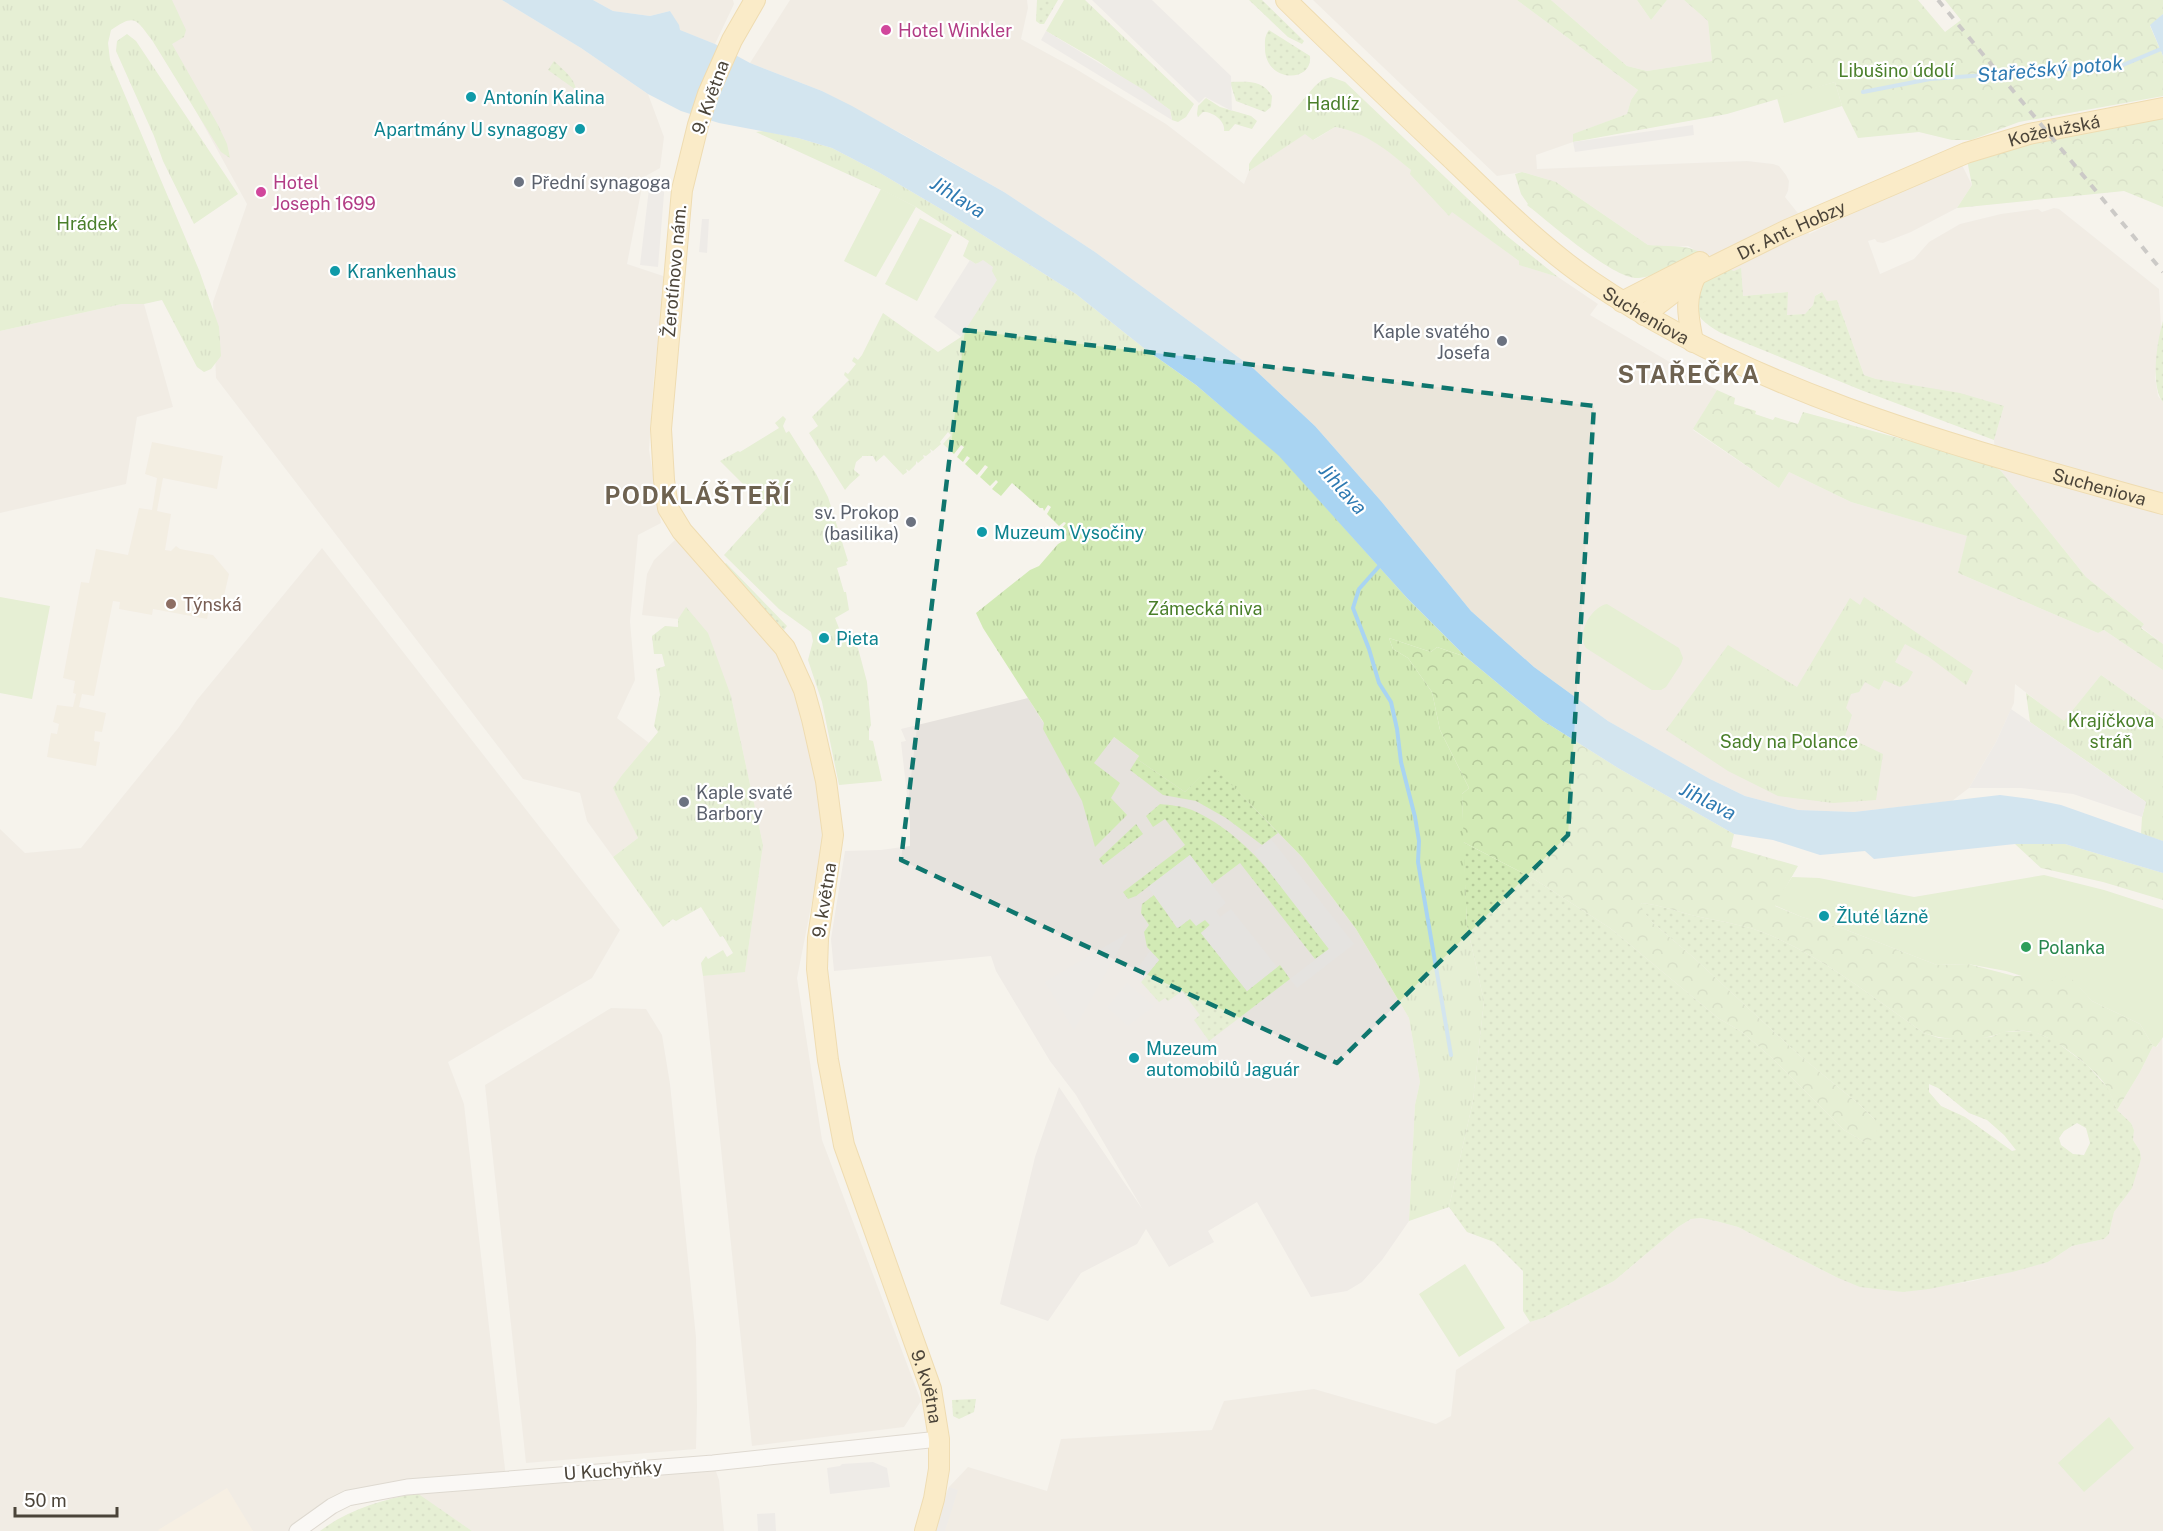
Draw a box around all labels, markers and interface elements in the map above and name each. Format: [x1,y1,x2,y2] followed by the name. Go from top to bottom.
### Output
[898,20,1012,41] place label: Hotel Winkler
[879,23,893,37] marker: Hotel Winkler
[1976,51,2124,87] water label: Stařečský potok
[687,57,733,137] street label: 9. Května
[1838,60,1954,81] park label: Libušino údolí
[483,87,605,108] place label: Antonín Kalina
[464,90,478,104] marker: Antonín Kalina
[1307,93,1359,114] park label: Hadlíz
[2005,110,2102,150] street label: Koželužská
[374,119,568,140] place label: Apartmány U synagogy
[573,122,587,136] marker: Apartmány U synagogy
[926,171,990,223] water label: Jihlava
[273,172,376,214] place label: Hotel Joseph 1699
[531,172,670,193] place label: Přední synagoga
[512,175,526,189] marker: Přední synagoga
[254,185,268,199] marker: Hotel Joseph 1699
[1733,196,1849,264] street label: Dr. Ant. Hobzy
[658,204,690,338] street label: Žerotínovo nám.
[56,213,118,234] park label: Hrádek
[347,261,456,282] place label: Krankenhaus
[328,264,342,278] marker: Krankenhaus
[1599,281,1693,348] street label: Sucheniova
[1373,321,1490,363] place label: Kaple svatého Josefa
[1495,334,1509,348] marker: Kaple svatého Josefa
[1618,360,1760,388] district label: STAŘEČKA
[1314,459,1372,519] water label: Jihlava
[2050,463,2149,509] street label: Sucheniova
[605,481,792,509] district label: PODKLÁŠTEŘÍ
[814,502,899,544] place label: sv. Prokop (basilika)
[904,515,918,529] marker: sv. Prokop (basilika)
[994,522,1145,543] place label: Muzeum Vysočiny
[975,525,989,539] marker: Muzeum Vysočiny
[183,594,242,615] place label: Týnská
[164,597,178,611] marker: Týnská
[1148,598,1262,619] park label: Zámecká niva
[836,628,879,649] place label: Pieta
[817,631,831,645] marker: Pieta
[2068,710,2154,752] park label: Krajíčkova stráň
[1720,731,1858,752] park label: Sady na Polance
[1676,777,1740,825] water label: Jihlava
[696,782,793,824] place label: Kaple svaté Barbory
[677,795,691,809] marker: Kaple svaté Barbory
[808,861,840,939] street label: 9. května
[1836,906,1928,927] place label: Žluté lázně
[1817,909,1831,923] marker: Žluté lázně
[2038,937,2105,958] place label: Polanka
[2019,940,2033,954] marker: Polanka
[1146,1038,1300,1080] place label: Muzeum automobilů Jaguár
[1127,1051,1141,1065] marker: Muzeum automobilů Jaguár
[907,1347,947,1425] street label: 9. května
[563,1456,663,1484] street label: U Kuchyňky
[15,1480,117,1518] scale bar
[24,1490,67,1511] text: 50 m

